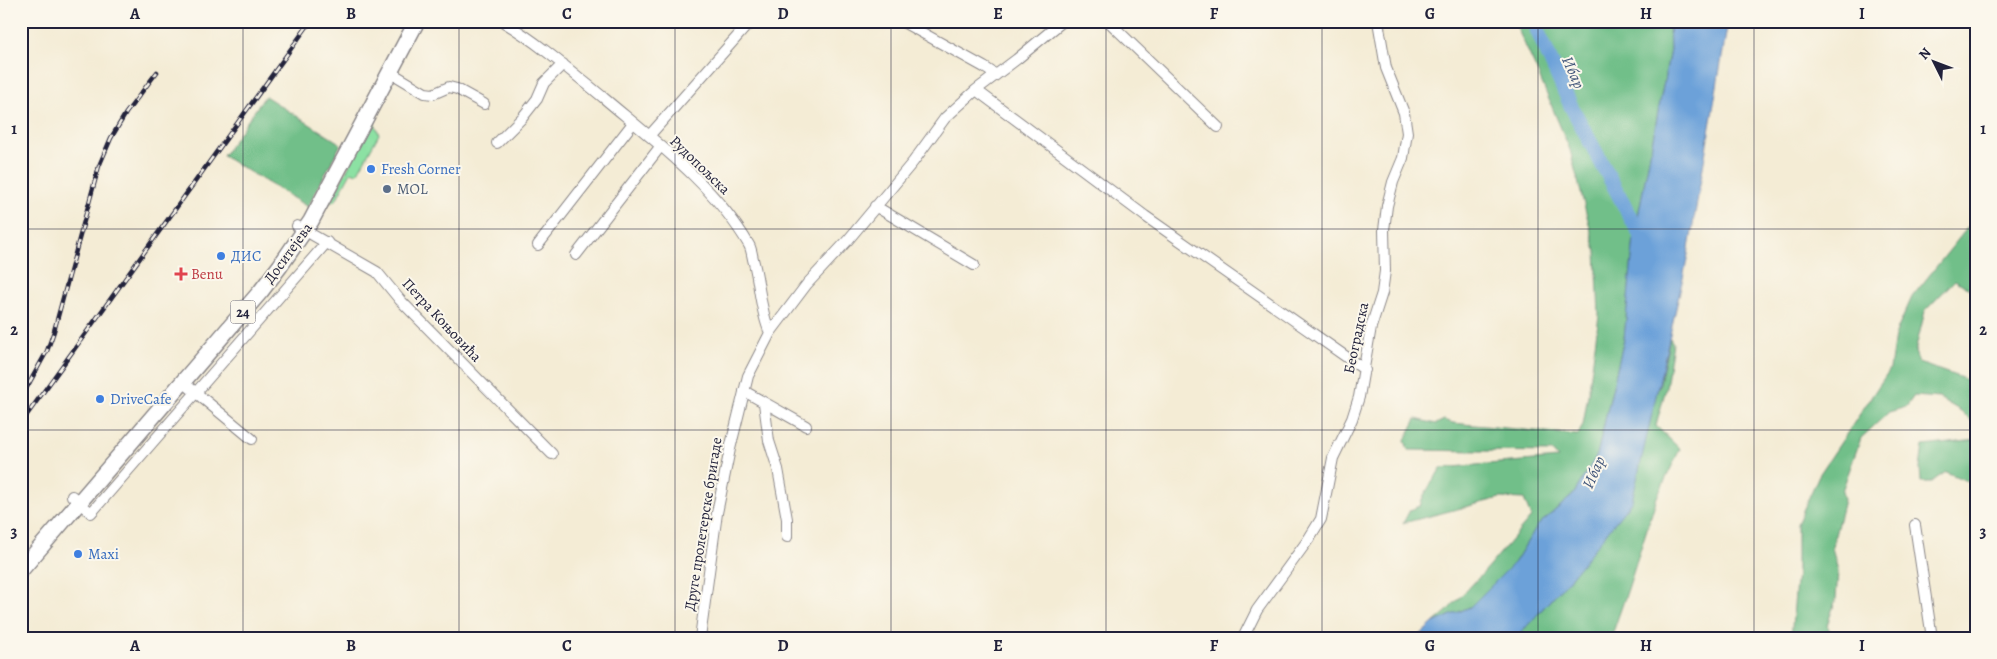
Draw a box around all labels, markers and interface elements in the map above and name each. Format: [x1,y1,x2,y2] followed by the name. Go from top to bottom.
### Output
[129,3,141,25] text: A
[346,3,356,25] text: B
[562,3,572,25] text: C
[777,3,789,25] text: D
[993,3,1003,25] text: E
[1210,3,1219,25] text: F
[1425,3,1435,25] text: G
[1640,3,1652,25] text: H
[1859,3,1865,25] text: I
[1910,38,1960,88] north arrow
[1914,43,1935,64] text: N
[1556,53,1590,92] water label: Ибар
[11,118,17,140] text: 1
[1980,118,1986,140] text: 1
[665,131,735,199] street label: Рудопољска
[381,159,461,179] place label: Fresh Corner
[365,163,377,175] marker: Fresh Corner
[397,179,428,199] place label: MOL
[381,183,393,195] marker: MOL
[259,219,317,287] street label: Доситејева
[231,246,261,266] place label: ДИС
[215,250,227,262] marker: ДИС
[191,264,224,284] place label: Benu
[175,268,187,280] marker: Benu
[398,274,486,366] street label: Петра Коњовића
[230,300,256,324] road number: 24
[1339,300,1373,376] street label: Београдска
[10,319,18,341] text: 2
[1979,319,1987,341] text: 2
[110,389,172,409] place label: DriveCafe
[94,393,106,405] marker: DriveCafe
[679,436,727,612] street label: Друге пролетерске бригаде
[1577,453,1611,492] water label: Ибар
[11,521,18,543] text: 3
[1980,521,1987,543] text: 3
[88,544,119,564] place label: Maxi
[72,548,84,560] marker: Maxi
[129,635,141,657] text: A
[346,635,356,657] text: B
[562,635,572,657] text: C
[777,635,789,657] text: D
[993,635,1003,657] text: E
[1210,635,1219,657] text: F
[1425,635,1435,657] text: G
[1640,635,1652,657] text: H
[1859,635,1865,657] text: I

